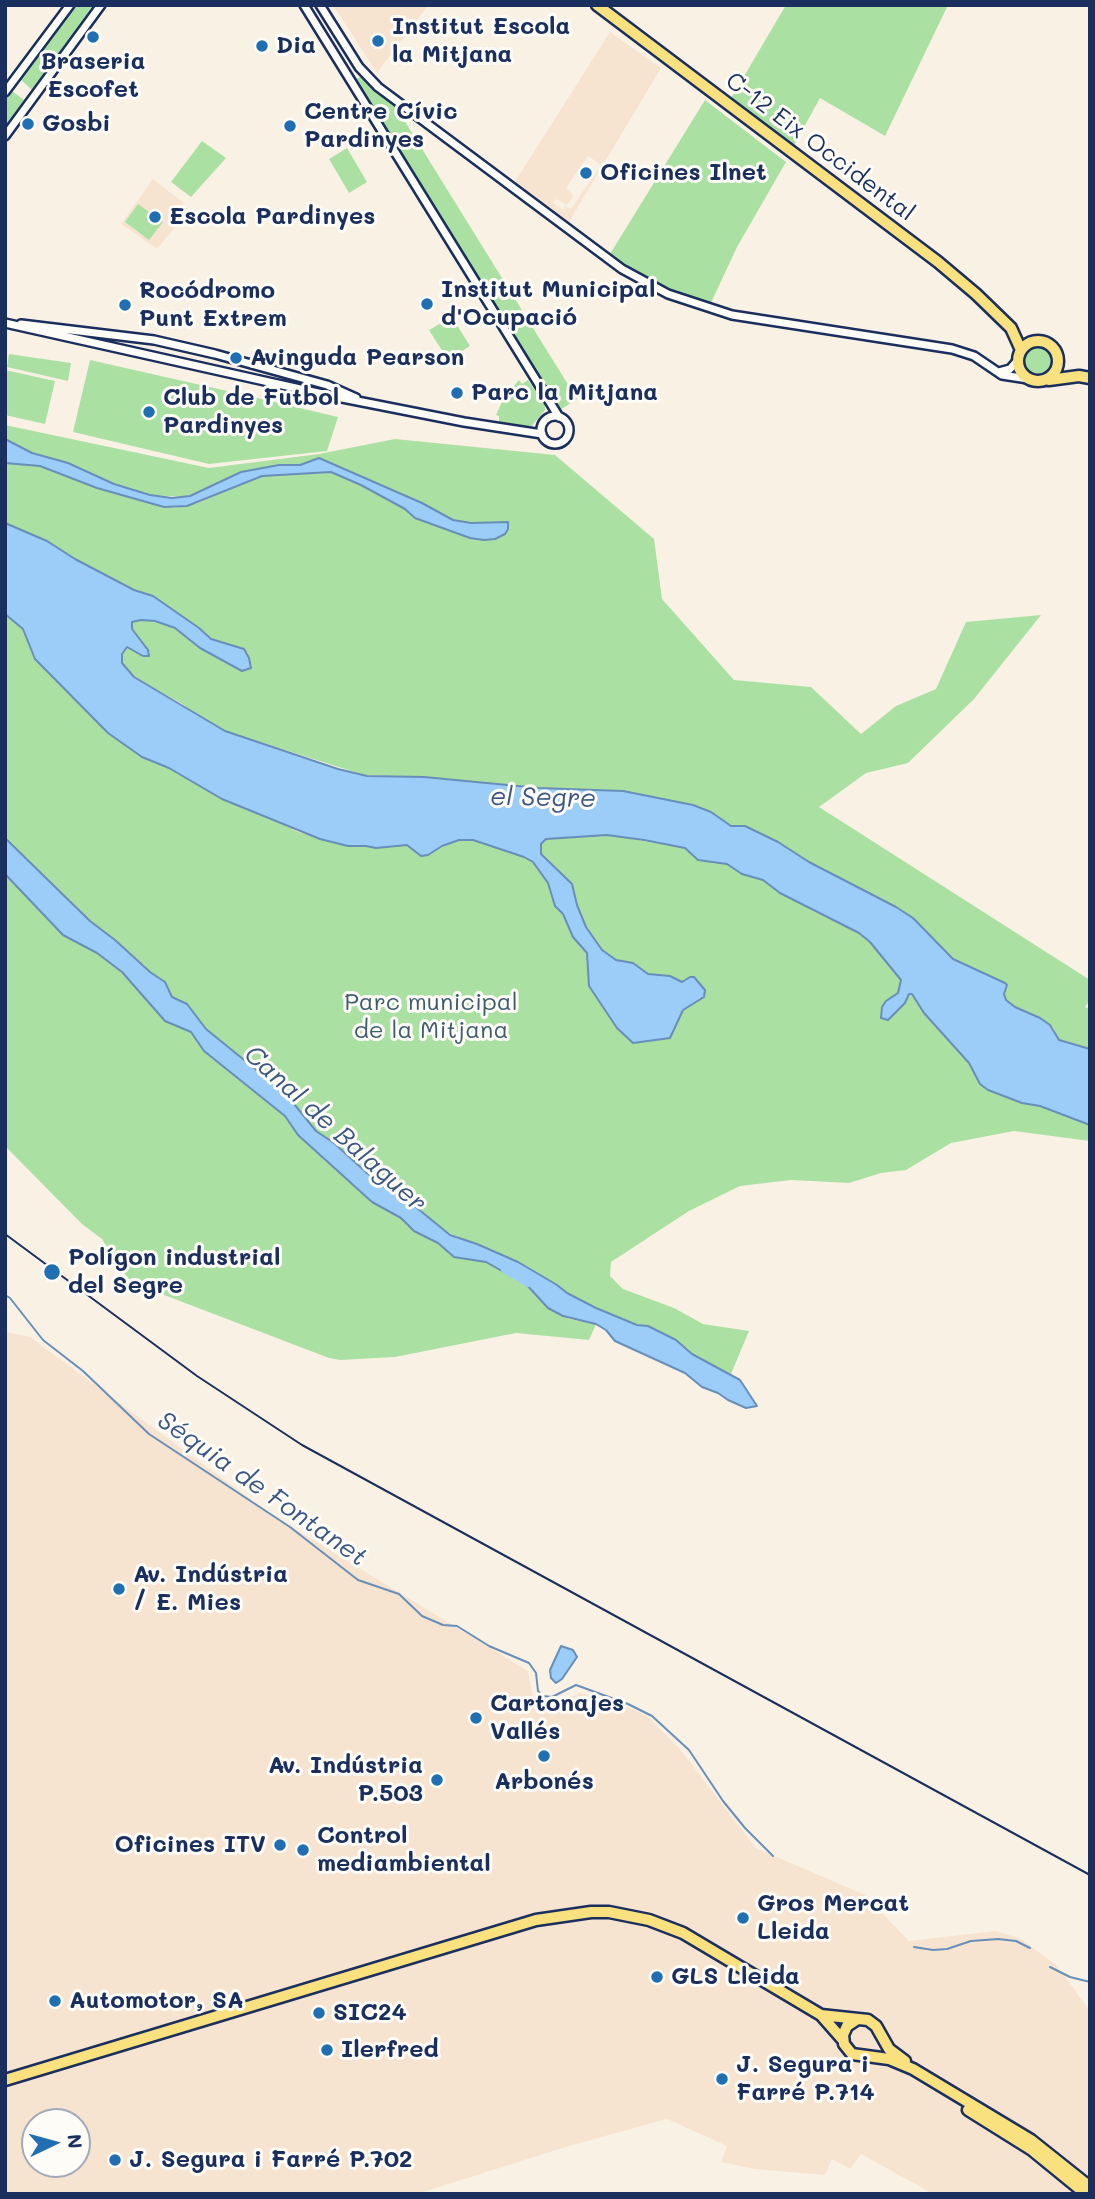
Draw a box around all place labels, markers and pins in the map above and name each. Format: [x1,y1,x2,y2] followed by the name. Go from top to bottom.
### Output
[392,13,570,69] place label: Institut Escola la Mitjana
[85,29,101,45] marker: Braseria Escofet
[276,32,316,60] place label: Dia
[370,33,386,49] marker: Institut Escola la Mitjana
[254,38,270,54] marker: Dia
[40,48,146,104] place label: Braseria Escofet
[304,98,458,154] place label: Centre Cívic Pardinyes
[42,110,111,138] place label: Gosbi
[20,116,36,132] marker: Gosbi
[282,118,298,134] marker: Centre Cívic Pardinyes
[600,159,767,187] place label: Oficines Ilnet
[578,165,594,181] marker: Oficines Ilnet
[169,203,375,231] place label: Escola Pardinyes
[147,209,163,225] marker: Escola Pardinyes
[441,276,655,332] place label: Institut Municipal d'Ocupació
[139,277,287,333] place label: Rocódromo Punt Extrem
[419,296,435,312] marker: Institut Municipal d'Ocupació
[117,297,133,313] marker: Rocódromo Punt Extrem
[250,344,464,372] place label: Avinguda Pearson
[228,350,244,366] marker: Avinguda Pearson
[471,379,658,407] place label: Parc la Mitjana
[163,384,339,440] place label: Club de Futbol Pardinyes
[449,385,465,401] marker: Parc la Mitjana
[141,404,157,420] marker: Club de Futbol Pardinyes
[68,1244,281,1300] place label: Polígon industrial del Segre
[42,1262,62,1282] marker: Polígon industrial del Segre
[133,1561,288,1617] place label: Av. Indústria / E. Mies
[111,1581,127,1597] marker: Av. Indústria / E. Mies
[490,1690,624,1746] place label: Cartonajes Vallés
[468,1710,484,1726] marker: Cartonajes Vallés
[536,1748,552,1764] marker: Arbonés
[268,1752,423,1808] place label: Av. Indústria P.503
[494,1768,594,1796] place label: Arbonés
[429,1772,445,1788] marker: Av. Indústria P.503
[317,1822,491,1878] place label: Control mediambiental
[115,1831,266,1859] place label: Oficines ITV
[272,1837,288,1853] marker: Oficines ITV
[295,1842,311,1858] marker: Control mediambiental
[757,1890,909,1946] place label: Gros Mercat Lleida
[735,1910,751,1926] marker: Gros Mercat Lleida
[671,1963,800,1991] place label: GLS Lleida
[649,1969,665,1985] marker: GLS Lleida
[69,1987,244,2015] place label: Automotor, SA
[47,1993,63,2009] marker: Automotor, SA
[333,1999,407,2027] place label: SIC24
[311,2005,327,2021] marker: SIC24
[341,2036,439,2064] place label: Ilerfred
[319,2042,335,2058] marker: Ilerfred
[736,2051,875,2107] place label: J. Segura i Farré P.714
[714,2071,730,2087] marker: J. Segura i Farré P.714
[129,2146,413,2174] place label: J. Segura i Farré P.702
[107,2152,123,2168] marker: J. Segura i Farré P.702

